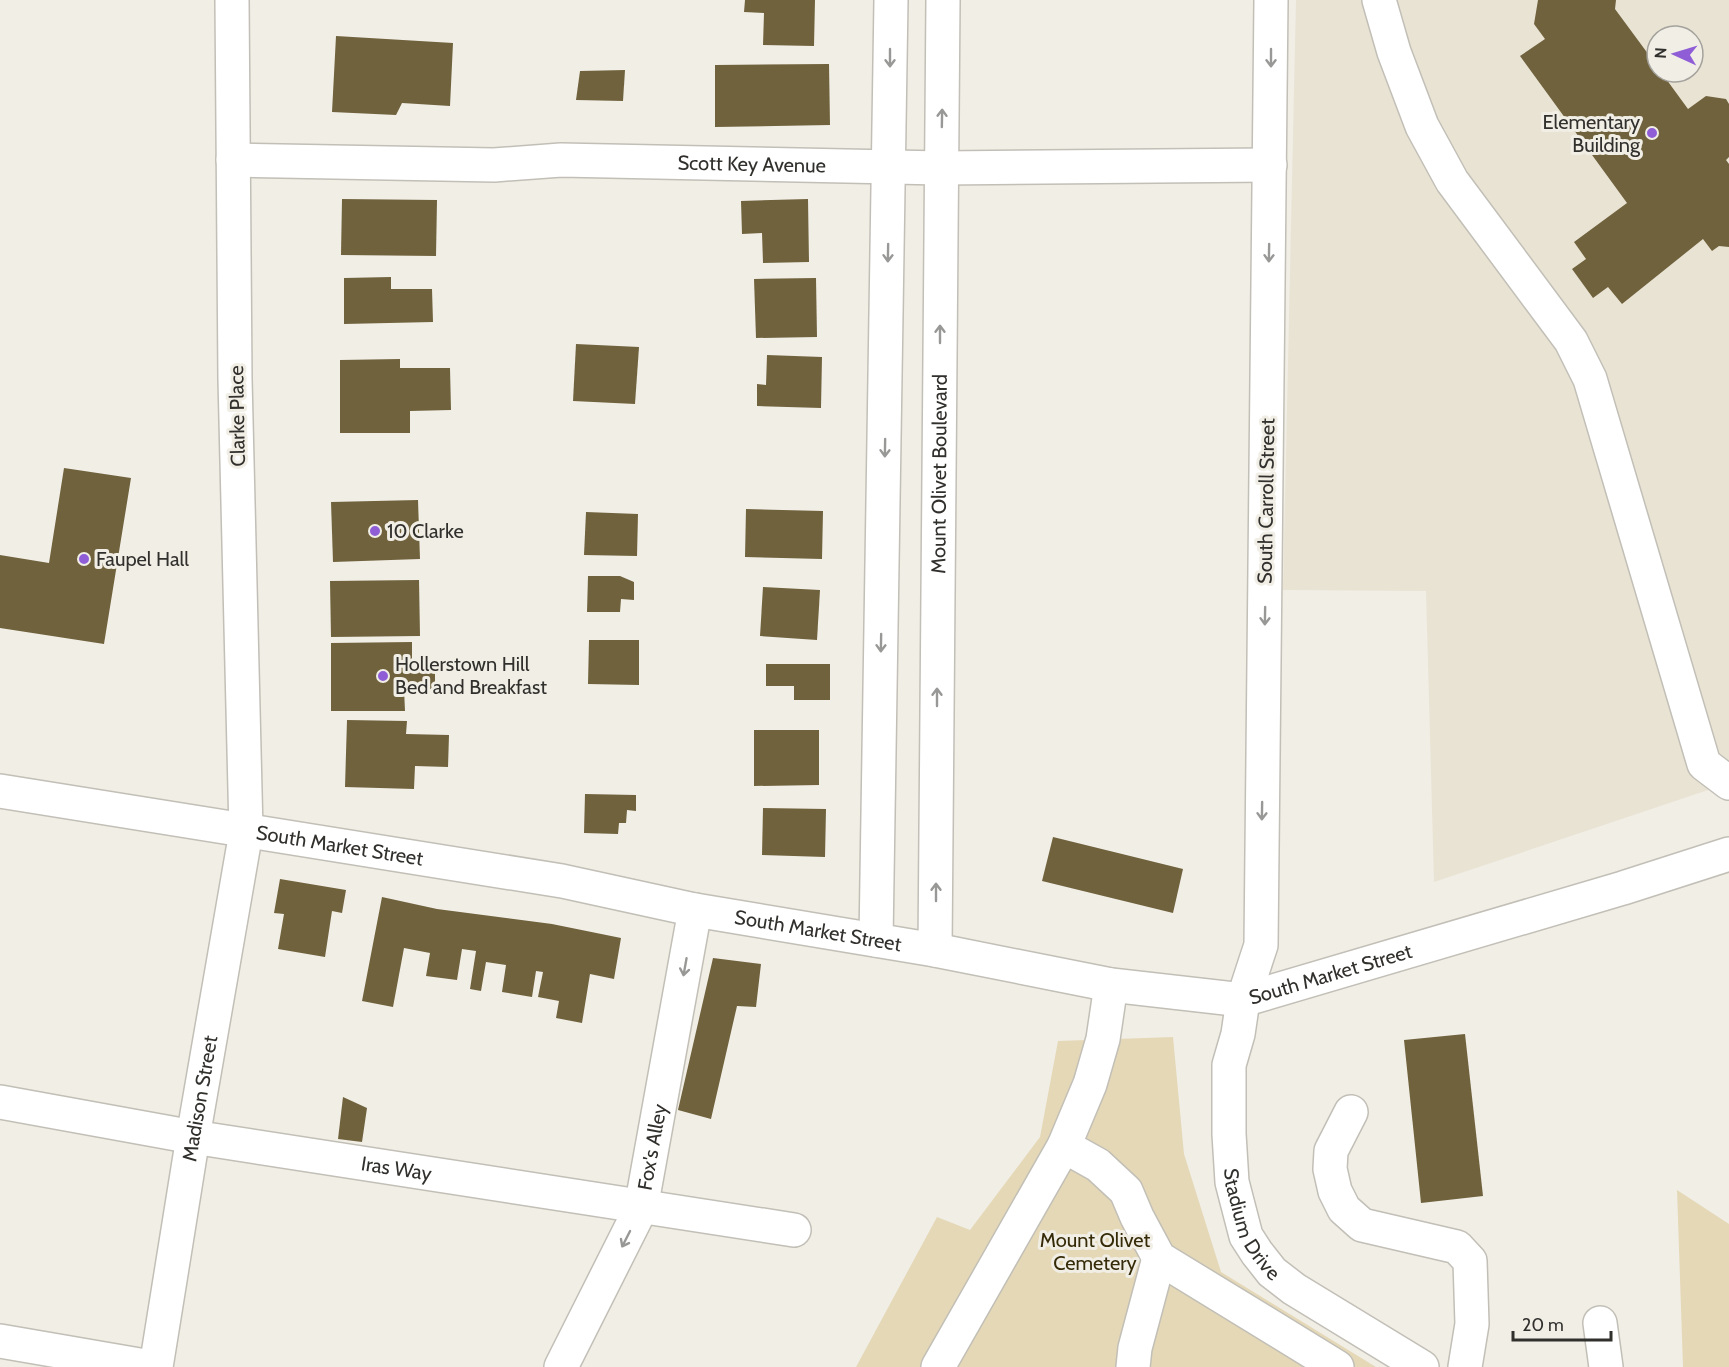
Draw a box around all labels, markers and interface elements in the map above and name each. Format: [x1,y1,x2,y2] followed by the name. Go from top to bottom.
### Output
[1645,24,1705,84] north arrow
[1651,47,1670,59] text: N
[885,48,896,68] one-way arrow
[1265,48,1277,68] one-way arrow
[936,108,947,128] one-way arrow
[1543,110,1641,157] place label: Elementary Building
[1645,126,1659,140] marker: Elementary Building
[677,150,826,178] street label: Scott Key Avenue
[882,243,894,263] one-way arrow
[1263,243,1275,263] one-way arrow
[934,324,946,344] one-way arrow
[224,365,250,467] street label: Clarke Place
[926,374,952,574] street label: Mount Olivet Boulevard
[1253,418,1279,584] street label: South Carroll Street
[879,438,891,458] one-way arrow
[387,519,464,543] place label: 10 Clarke
[368,524,382,538] marker: 10 Clarke
[96,547,189,571] place label: Faupel Hall
[77,552,91,566] marker: Faupel Hall
[1259,606,1271,626] one-way arrow
[876,633,887,653] one-way arrow
[395,652,547,699] place label: Hollerstown Hill Bed and Breakfast
[376,669,390,683] marker: Hollerstown Hill Bed and Breakfast
[931,687,943,707] one-way arrow
[1256,801,1268,821] one-way arrow
[254,820,425,871] street label: South Market Street
[930,882,942,902] one-way arrow
[733,905,903,956] street label: South Market Street
[1246,939,1415,1010] street label: South Market Street
[679,957,690,977] one-way arrow
[177,1033,222,1163] street label: Madison Street
[632,1102,672,1192] street label: Fox's Alley
[360,1151,433,1186] street label: Iras Way
[1219,1167,1284,1285] street label: Stadium Drive
[1040,1228,1151,1275] park label: Mount Olivet Cemetery
[619,1229,631,1247] one-way arrow
[1513,1304,1610,1342] scale bar
[1522,1314,1564,1336] text: 20 m

